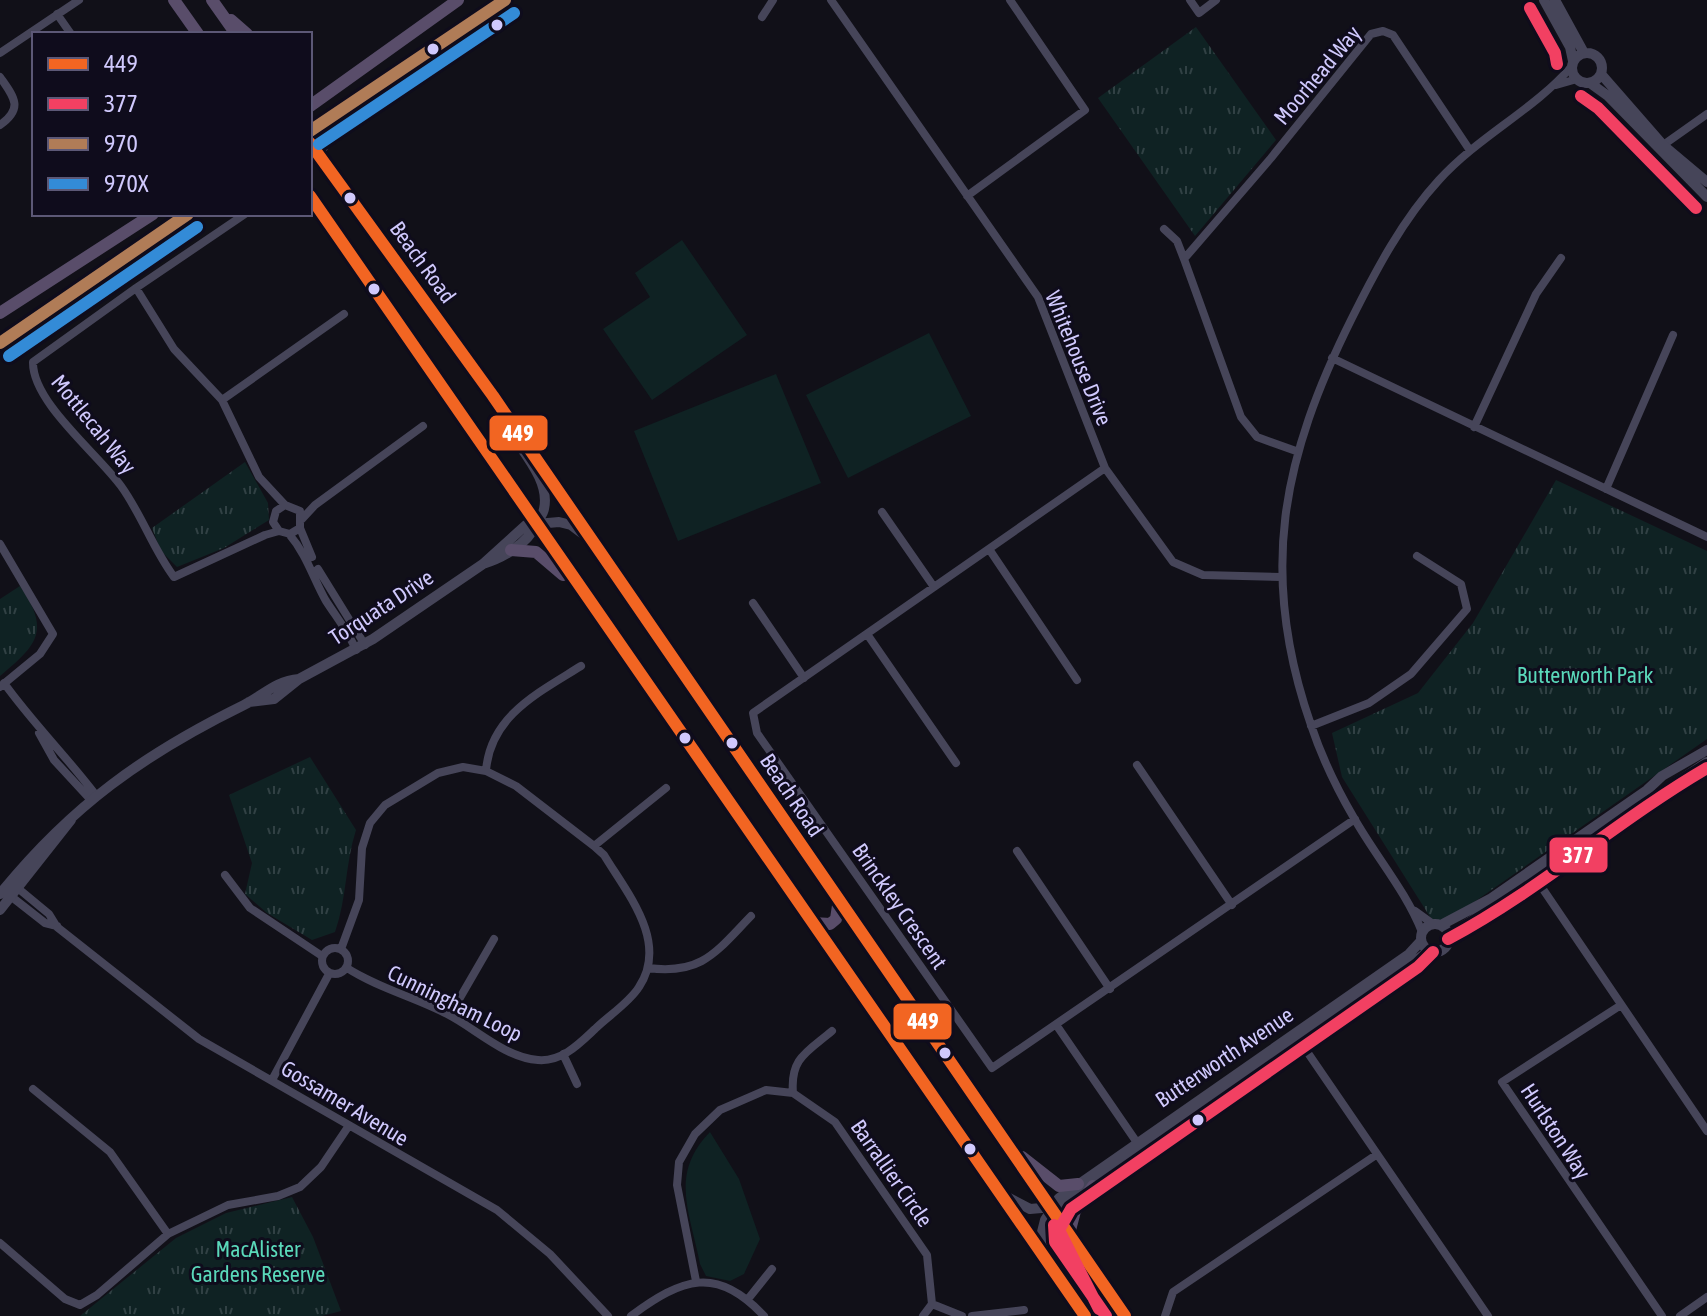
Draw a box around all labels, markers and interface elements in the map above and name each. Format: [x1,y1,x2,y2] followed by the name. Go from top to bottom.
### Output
[489,17,505,33] unlabelled marker
[1268,20,1366,130] street label: Moorhead Way
[32,32,312,216] legend
[425,41,441,57] unlabelled marker
[104,50,138,77] text: 449
[104,90,138,117] text: 377
[104,130,138,157] text: 970
[104,170,149,197] text: 970X
[342,190,358,206] unlabelled marker
[385,216,461,308] street label: Beach Road
[366,281,382,297] unlabelled marker
[1040,287,1118,429] street label: Whitehouse Drive
[46,369,142,479] street label: Mottlecah Way
[488,414,549,452] line badge: 449
[501,420,534,446] text: 449
[324,564,438,650] street label: Torquata Drive
[1517,662,1653,688] park label: Butterworth Park
[677,730,693,746] unlabelled marker
[724,735,740,751] unlabelled marker
[755,749,829,841] street label: Beach Road
[1548,836,1609,874] line badge: 377
[847,838,953,974] street label: Brinckley Crescent
[1562,842,1594,868] text: 377
[383,959,527,1047] street label: Cunningham Loop
[1150,1001,1298,1113] street label: Butterworth Avenue
[892,1002,953,1041] line badge: 449
[906,1008,939,1034] text: 449
[937,1045,953,1061] unlabelled marker
[277,1055,413,1151] street label: Gossamer Avenue
[1516,1079,1596,1183] street label: Hurlston Way
[1190,1112,1206,1128] unlabelled marker
[846,1114,938,1232] street label: Barrallier Circle
[962,1141,978,1157] unlabelled marker
[191,1236,325,1287] park label: MacAlister Gardens Reserve

